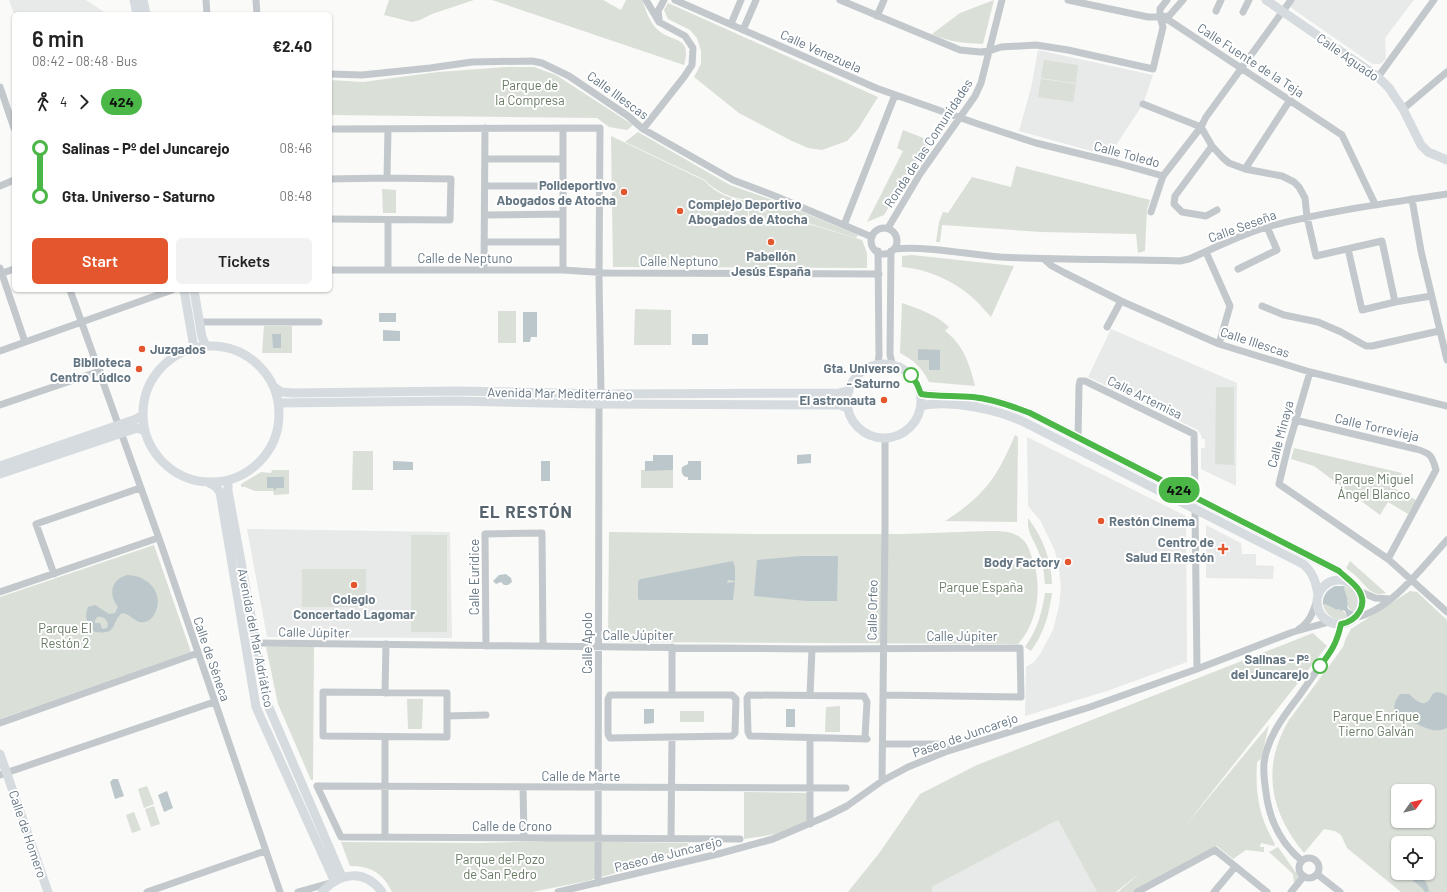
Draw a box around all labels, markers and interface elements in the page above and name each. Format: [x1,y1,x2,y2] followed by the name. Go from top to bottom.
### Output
[1195,19,1307,101] street label: Calle Fuente de la Teja
[32,25,84,51] text: 6 min
[778,26,864,76] street label: Calle Venezuela
[1314,30,1382,84] street label: Calle Aguado
[272,37,312,55] text: €2.40
[32,53,137,69] text: 08:42 – 08:48 · Bus
[584,67,652,123] street label: Calle Illescas
[880,76,976,210] street label: Ronda de las Comunidades
[495,77,565,108] park label: Parque de la Compresa
[32,91,54,113] icon: walk
[73,91,95,113] icon: forward
[109,93,134,110] text: 424
[60,94,67,110] text: 4
[1092,138,1162,170] street label: Calle Toledo
[62,139,230,157] text: Salinas - Pº del Juncarejo
[280,140,312,156] text: 08:46
[496,177,616,208] place label: Polideportivo Abogados de Atocha
[62,187,215,205] text: Gta. Universo - Saturno
[619,187,629,197] marker: Polideportivo Abogados de Atocha
[280,188,312,204] text: 08:48
[688,196,808,227] place label: Complejo Deportivo Abogados de Atocha
[675,206,685,216] marker: Complejo Deportivo Abogados de Atocha
[1206,206,1278,246] street label: Calle Seseña
[766,237,776,247] marker: Pabellón Jesús España
[32,238,168,284] button: Start
[176,238,312,284] button: Tickets
[731,248,811,279] place label: Pabellón Jesús España
[417,250,513,266] street label: Calle de Neptuno
[640,253,718,269] street label: Calle Neptuno
[1218,323,1292,361] street label: Calle Illescas
[150,341,206,357] place label: Juzgados
[137,344,147,354] marker: Juzgados
[50,354,131,385] place label: Biblioteca Centro Lúdico
[823,360,900,391] place label: Gta. Universo - Saturno
[134,364,144,374] marker: Biblioteca Centro Lúdico
[903,367,919,383] marker: Gta. Universo - Saturno
[1105,372,1185,422] street label: Calle Artemisa
[487,384,633,402] street label: Avenida Mar Mediterráneo
[799,392,876,408] place label: El astronauta
[879,395,889,405] marker: El astronauta
[1263,399,1297,469] street label: Calle Minaya
[1333,410,1421,444] street label: Calle Torrevieja
[1334,471,1414,502] park label: Parque Miguel Ángel Blanco
[1156,477,1202,503] line badge: 424
[1167,481,1191,498] text: 424
[479,501,573,521] district label: EL RESTÓN
[1109,513,1195,529] place label: Restón Cinema
[1096,516,1106,526] marker: Restón Cinema
[1125,534,1214,565] place label: Centro de Salud El Restón
[466,539,482,615] street label: Calle Eurídice
[1217,543,1229,555] marker: Centro de Salud El Restón
[984,554,1060,570] place label: Body Factory
[1063,557,1073,567] marker: Body Factory
[235,567,277,709] street label: Avenida del Mar Adriático
[863,579,881,641] street label: Calle Orfeo
[939,579,1023,595] park label: Parque España
[349,580,359,590] marker: Colegio Concertado Lagomar
[293,591,415,622] place label: Colegio Concertado Lagomar
[579,612,595,674] street label: Calle Apolo
[190,615,234,703] street label: Calle de Séneca
[38,620,92,651] park label: Parque El Restón 2
[278,623,350,641] street label: Calle Júpiter
[602,627,674,643] street label: Calle Júpiter
[926,628,998,644] street label: Calle Júpiter
[1231,651,1309,682] place label: Salinas - Pº del Juncarejo
[1312,658,1328,674] marker: Salinas - Pº del Juncarejo
[1333,708,1419,739] park label: Parque Enrique Tierno Galván
[910,709,1020,761] street label: Paseo de Juncarejo
[542,768,621,784] street label: Calle de Marte
[1391,784,1435,828] north arrow
[1391,784,1435,880] map controls
[6,788,50,880] street label: Calle de Homero
[472,818,552,834] street label: Calle de Crono
[612,833,724,875] street label: Paseo de Juncarejo
[1391,836,1435,880] button: locate
[455,851,545,882] park label: Parque del Pozo de San Pedro

